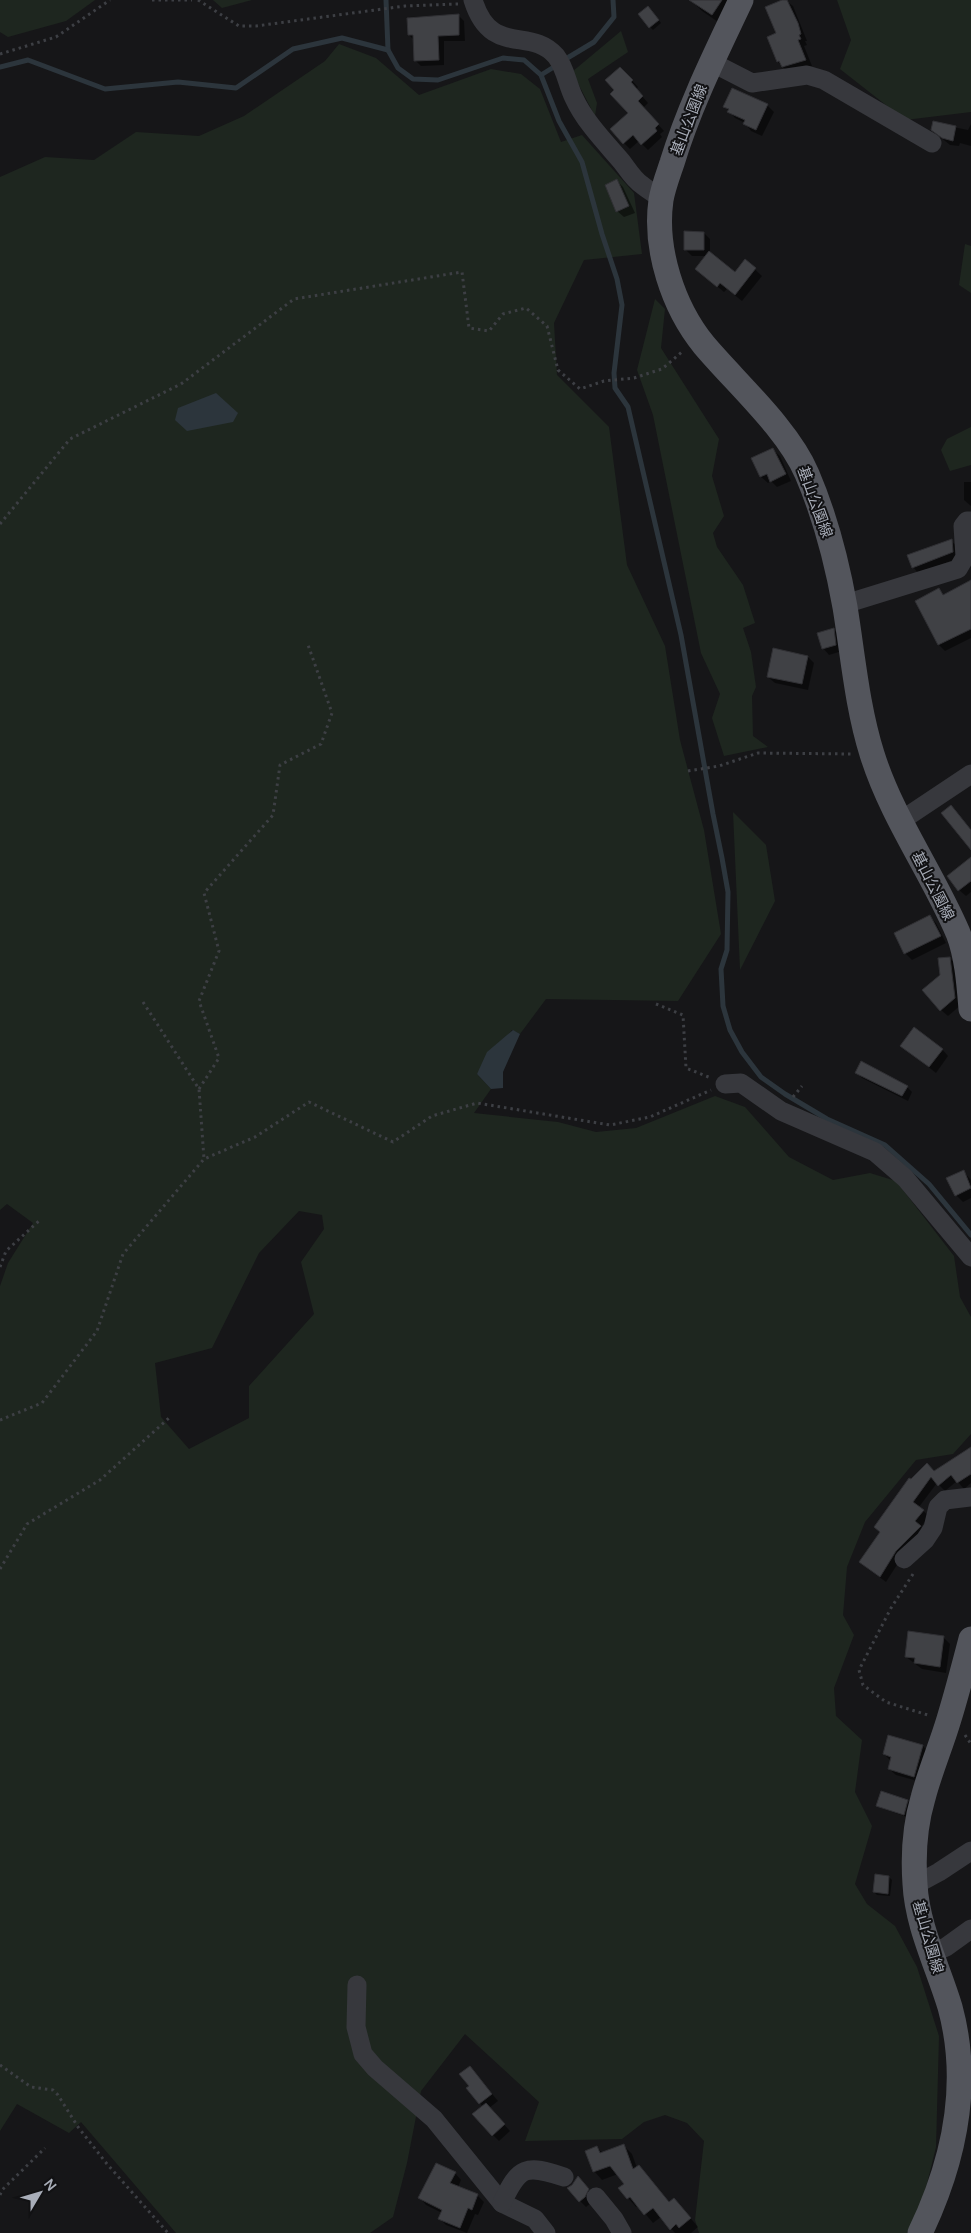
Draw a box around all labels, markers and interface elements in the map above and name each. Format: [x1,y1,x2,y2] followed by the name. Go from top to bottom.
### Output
[665,81,712,159] street label: 基山公園線
[793,463,838,541] street label: 基山公園線
[907,848,960,924] street label: 基山公園線
[908,1898,949,1976] street label: 基山公園線
[15,2168,65,2218] north arrow
[40,2175,61,2195] text: N

